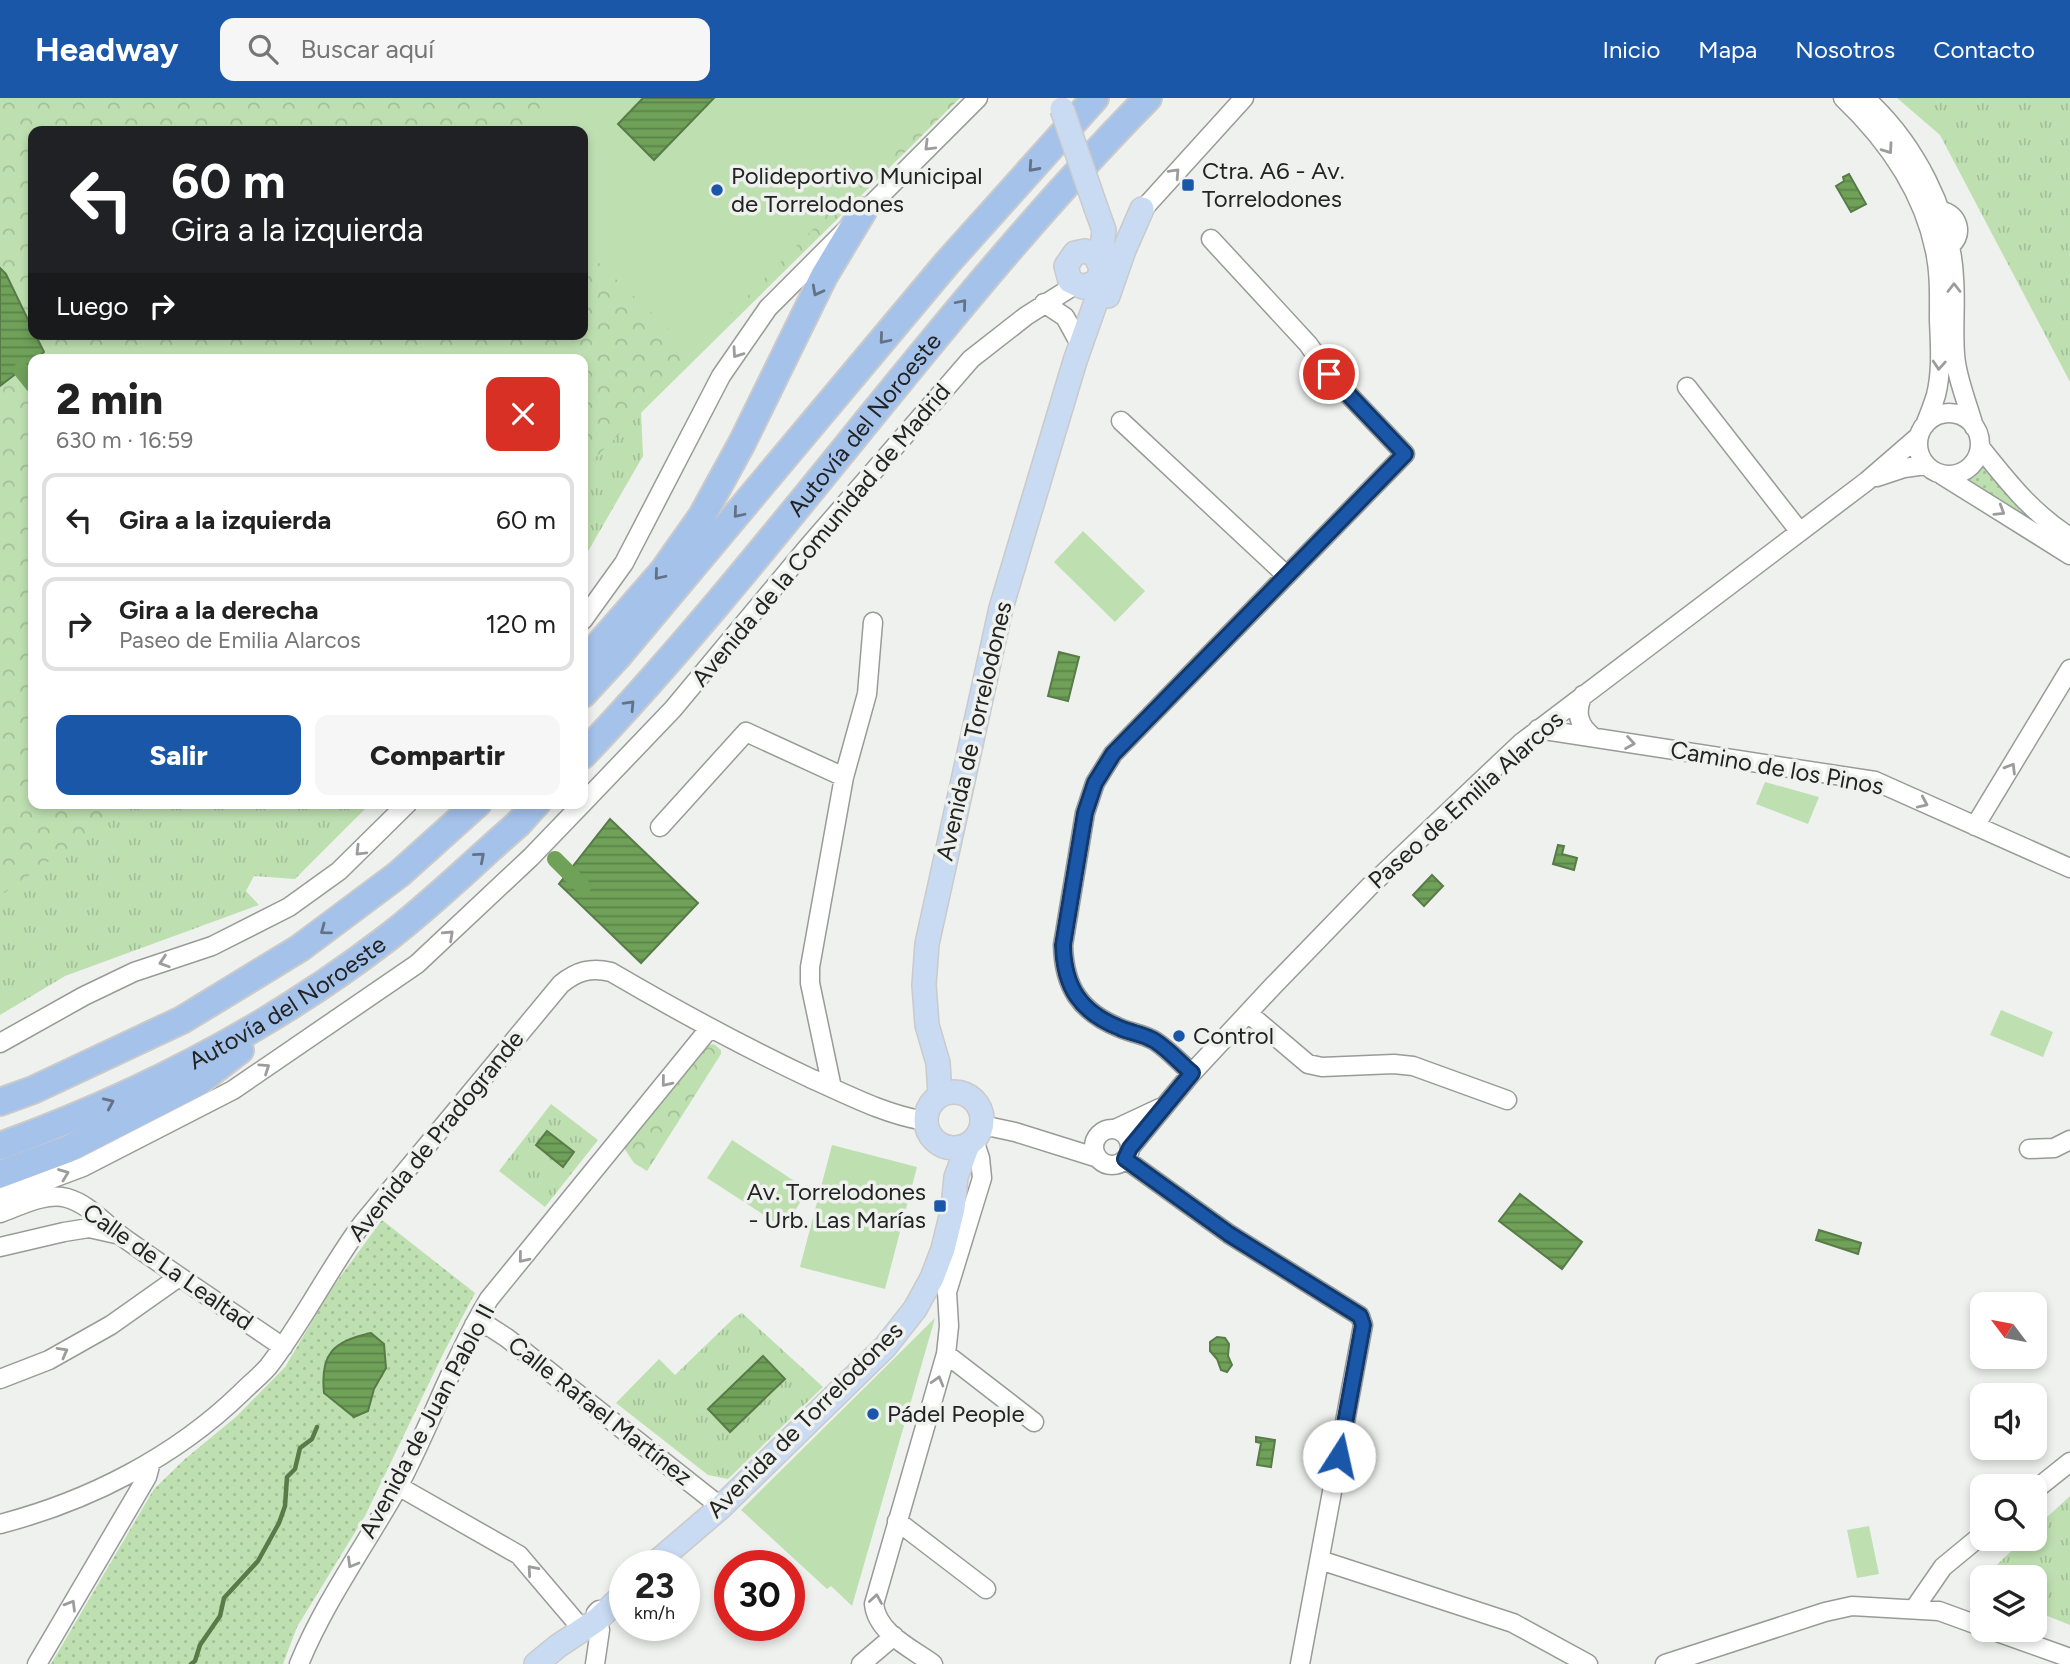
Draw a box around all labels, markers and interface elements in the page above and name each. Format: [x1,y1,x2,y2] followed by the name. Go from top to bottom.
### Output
[220,18,710,81] search box
[35,30,178,69] text: Headway
[244,30,282,68] icon: search
[300,33,434,65] text: Buscar aquí
[1602,35,1660,64] text: Inicio
[1698,35,1757,64] text: Mapa
[1795,35,1895,64] text: Nosotros
[1933,35,2035,64] text: Contacto
[924,137,937,150] one-way arrow
[1880,141,1892,154] one-way arrow
[171,151,286,210] text: 60 m
[56,154,147,245] icon: left
[1202,156,1345,213] place label: Ctra. A6 - Av. Torrelodones
[1029,159,1042,172] one-way arrow
[731,161,982,218] place label: Polideportivo Municipal de Torrelodones
[1166,168,1179,181] one-way arrow
[1180,177,1196,193] marker: Ctra. A6 - Av. Torrelodones
[709,182,725,198] marker: Polideportivo Municipal de Torrelodones
[171,211,424,249] text: Gira a la izquierda
[1947,282,1962,293] one-way arrow
[811,283,825,296] one-way arrow
[143,287,181,325] icon: right
[56,290,129,322] text: Luego
[954,299,966,312] one-way arrow
[781,327,947,522] street label: Autovía del Noroeste
[880,330,892,343] one-way arrow
[1299,344,1359,404] pin
[733,345,745,358] one-way arrow
[1310,355,1348,393] icon: arrive
[1932,359,1947,370] one-way arrow
[56,374,163,425] text: 2 min
[486,377,560,451] button: close
[685,377,956,692] street label: Avenida de la Comunidad de Madrid
[56,426,193,454] text: 630 m · 16:59
[60,501,98,539] icon: left
[1993,502,2006,515] one-way arrow
[119,504,331,536] text: Gira a la izquierda
[496,504,556,536] text: 60 m
[734,505,746,518] one-way arrow
[655,566,667,579] one-way arrow
[119,594,319,626] text: Gira a la derecha
[930,598,1017,863] street label: Avenida de Torrelodones
[60,605,98,643] icon: right
[486,608,556,640] text: 120 m
[119,626,361,654] text: Paseo de Emilia Alarcos
[621,701,634,714] one-way arrow
[1362,704,1569,895] street label: Paseo de Emilia Alarcos
[56,715,301,795] button: Salir
[315,715,560,795] button: Compartir
[1668,734,1886,801] street label: Camino de los Pinos
[1624,735,1636,750] one-way arrow
[2002,762,2015,775] one-way arrow
[1916,795,1929,809] one-way arrow
[355,843,368,856] one-way arrow
[472,853,485,865] one-way arrow
[320,921,332,934] one-way arrow
[184,929,391,1075] street label: Autovía del Noroeste
[440,930,453,943] one-way arrow
[158,954,171,968] one-way arrow
[1193,1021,1274,1050] place label: Control
[342,1024,530,1247] street label: Avenida de Pradogrande
[1171,1028,1187,1044] marker: Control
[257,1064,270,1076] one-way arrow
[662,1074,675,1086] one-way arrow
[102,1097,114,1111] one-way arrow
[57,1168,69,1182] one-way arrow
[747,1177,926,1234] place label: Av. Torrelodones - Urb. Las Marías
[78,1197,259,1336] street label: Calle de La Lealtad
[932,1198,948,1214] marker: Av. Torrelodones - Urb. Las Marías
[519,1250,531,1263] one-way arrow
[1970,1292,2048,1368] north arrow
[1970,1292,2047,1642] map controls
[352,1299,501,1543] street label: Avenida de Juan Pablo II
[701,1316,909,1524] street label: Avenida de Torrelodones
[503,1330,698,1491] street label: Calle Rafael Martínez
[55,1347,68,1360] one-way arrow
[929,1375,944,1387] one-way arrow
[1970,1383,2047,1460] button: sound
[887,1399,1025,1428] place label: Pádel People
[865,1406,881,1422] marker: Pádel People
[1302,1419,1376,1493] position arrow
[1970,1474,2047,1551] button: search
[714,1550,805,1641] speed limit sign: 30
[348,1555,361,1568] one-way arrow
[635,1565,674,1607] text: 23
[1970,1565,2047,1642] button: layers
[528,1566,540,1579] one-way arrow
[868,1593,883,1605] one-way arrow
[63,1600,76,1613] one-way arrow
[634,1602,675,1624] text: km/h

